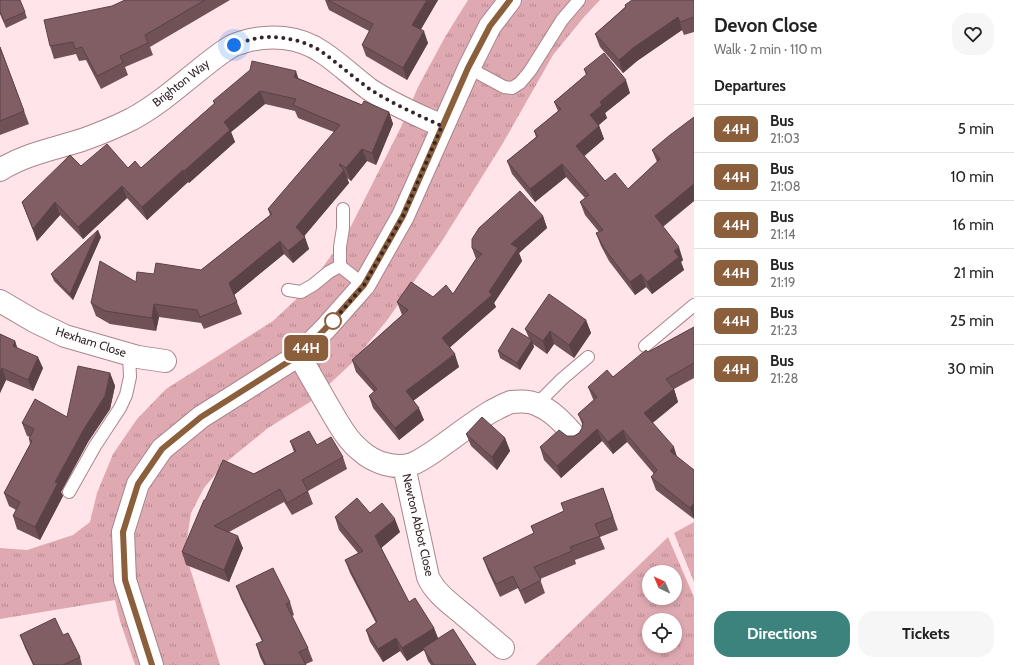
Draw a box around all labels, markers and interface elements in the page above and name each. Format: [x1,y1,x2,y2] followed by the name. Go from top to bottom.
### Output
[952,13,994,55] button: heart
[714,14,817,37] text: Devon Close
[224,35,244,55] your location
[714,41,822,57] text: Walk · 2 min · 110 m
[149,56,212,110] street label: Brighton Way
[714,77,786,95] text: Departures
[770,112,794,130] text: Bus
[722,120,750,138] text: 44H
[958,120,994,138] text: 5 min
[770,130,800,146] text: 21:03
[770,160,794,178] text: Bus
[722,168,750,186] text: 44H
[951,168,994,186] text: 10 min
[770,178,801,194] text: 21:08
[770,208,794,226] text: Bus
[722,216,750,234] text: 44H
[952,216,994,234] text: 16 min
[770,226,796,242] text: 21:14
[770,256,794,274] text: Bus
[722,264,750,282] text: 44H
[953,264,994,282] text: 21 min
[770,274,795,290] text: 21:19
[770,304,794,322] text: Bus
[324,312,342,330] unlabelled marker
[722,312,750,330] text: 44H
[950,312,994,330] text: 25 min
[770,322,798,338] text: 21:23
[54,323,128,360] street label: Hexham Close
[283,335,329,361] line badge: 44H
[292,339,320,357] text: 44H
[770,352,794,370] text: Bus
[722,360,750,378] text: 44H
[947,360,994,378] text: 30 min
[770,370,798,386] text: 21:28
[399,472,438,578] street label: Newton Abbot Close
[642,565,682,605] north arrow
[642,565,682,653] map controls
[714,611,850,657] button: Directions
[858,611,994,657] button: Tickets
[642,613,682,653] button: locate

